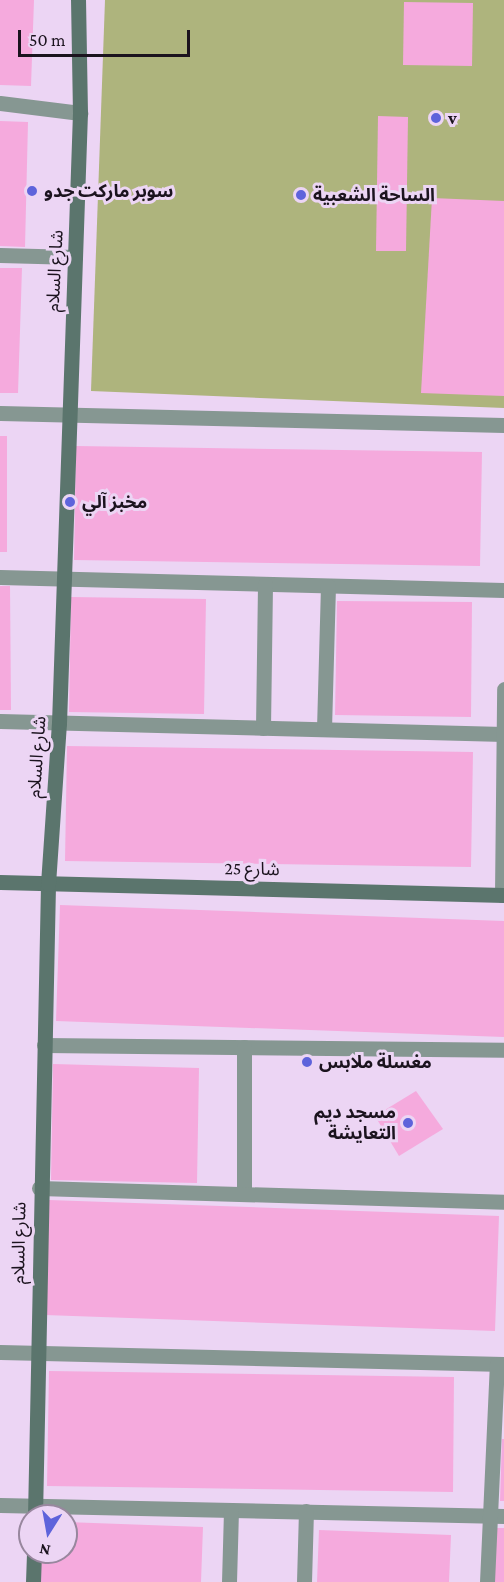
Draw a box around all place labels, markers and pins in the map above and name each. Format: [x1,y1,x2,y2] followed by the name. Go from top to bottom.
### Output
[448,107,457,129] place label: v
[429,111,443,125] marker: v
[44,180,173,202] place label: سوبر ماركت جدو
[25,184,39,198] marker: سوبر ماركت جدو
[313,184,435,206] place label: الساحة الشعبية
[294,188,308,202] marker: الساحة الشعبية
[82,491,147,513] place label: مخبز آلي
[63,495,77,509] marker: مخبز آلي
[319,1051,432,1073] place label: مغسلة ملابس
[300,1055,314,1069] marker: مغسلة ملابس
[314,1102,396,1144] place label: مسجد ديم التعايشة
[401,1116,415,1130] marker: مسجد ديم التعايشة

